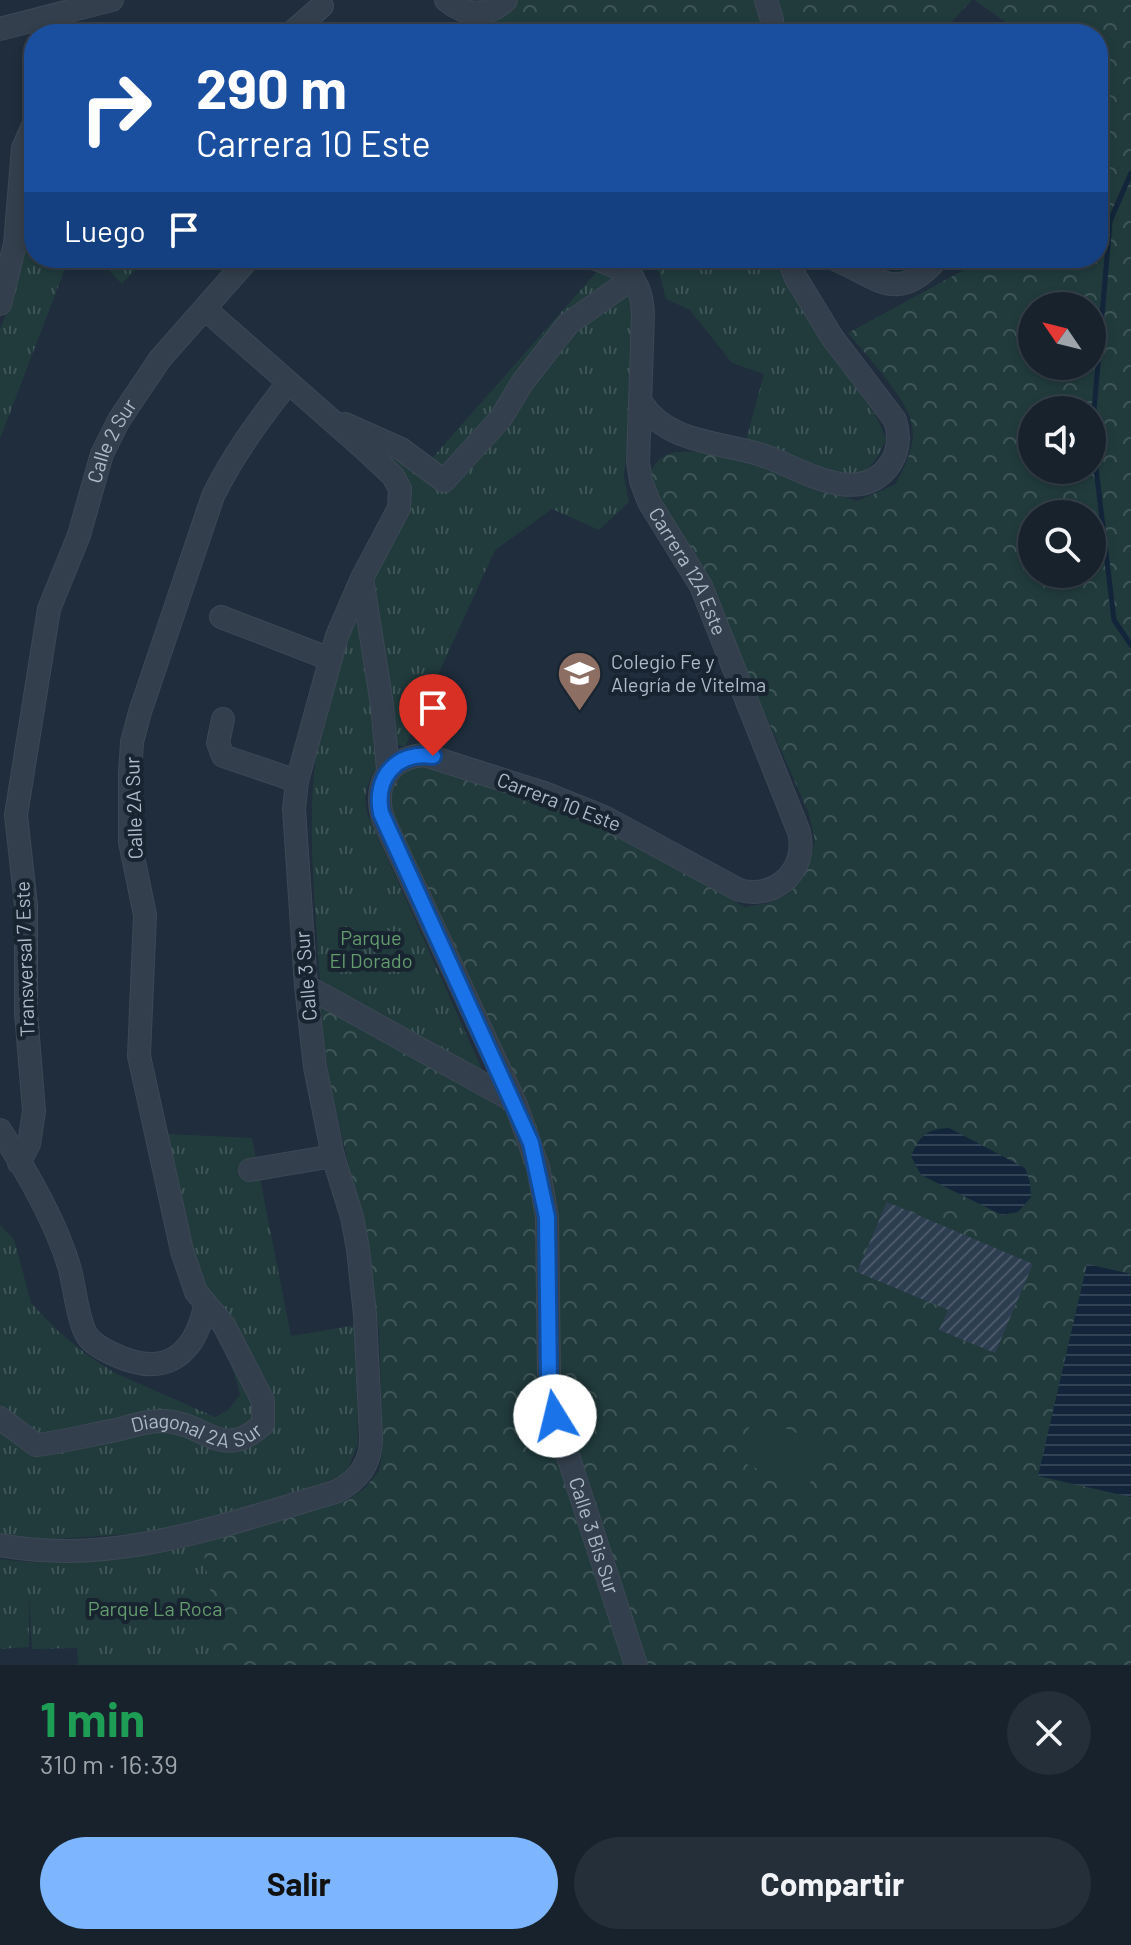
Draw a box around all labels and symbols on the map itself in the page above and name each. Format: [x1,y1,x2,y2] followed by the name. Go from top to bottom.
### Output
[1018,292,1106,380] north arrow
[81,394,141,486] street label: Calle 2 Sur
[644,503,732,638] street label: Carrera 12A Este
[611,649,766,696] place label: Colegio Fe y Alegría de Vitelma
[556,650,604,713] school or university icon: Colegio Fe y Alegría de Vitelma
[399,674,467,756] pin
[119,756,147,860] street label: Calle 2A Sur
[494,766,625,836] street label: Carrera 10 Este
[9,881,39,1037] street label: Transversal 7 Este
[329,925,413,972] park label: Parque El Dorado
[289,930,321,1022] street label: Calle 3 Sur
[513,1374,597,1458] position arrow
[128,1408,266,1452] street label: Diagonal 2A Sur
[565,1474,625,1597] street label: Calle 3 Bis Sur
[88,1596,222,1620] park label: Parque La Roca

